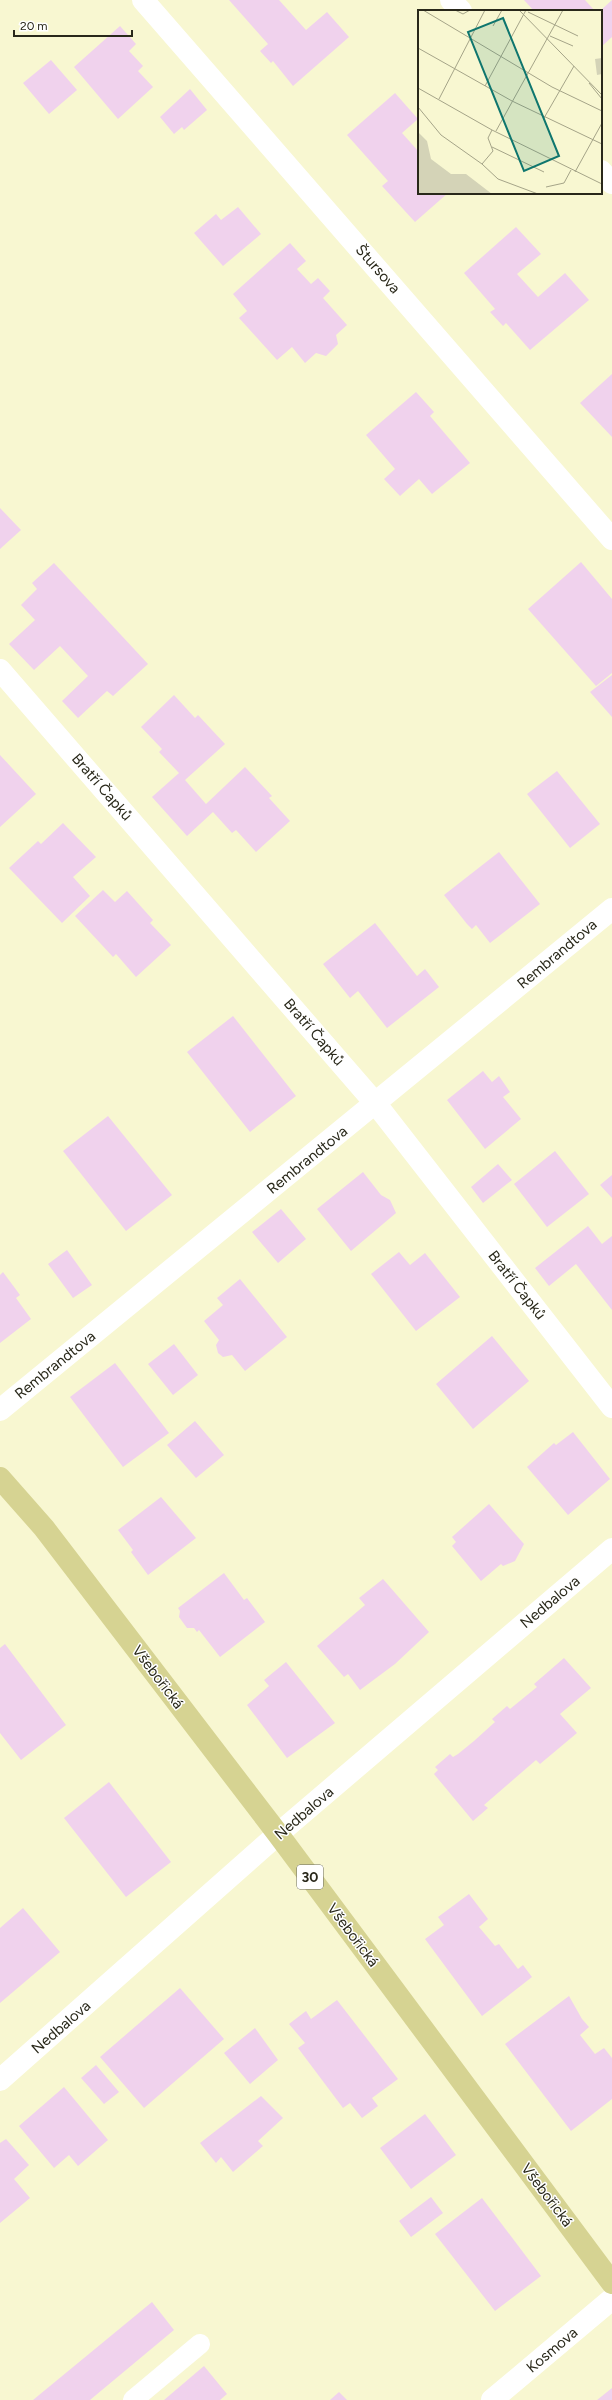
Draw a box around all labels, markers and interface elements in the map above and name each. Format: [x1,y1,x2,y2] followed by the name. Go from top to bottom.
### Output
[418,10,602,194] inset map
[14,12,132,38] scale bar
[20,19,48,33] text: 20 m
[352,241,404,297] street label: Štursova
[68,750,136,824] street label: Bratří Čapků
[514,915,600,993] street label: Rembrandtova
[280,995,348,1069] street label: Bratří Čapků
[263,1122,351,1198] street label: Rembrandtova
[484,1247,550,1323] street label: Bratří Čapků
[11,1327,99,1403] street label: Rembrandtova
[517,1572,583,1632] street label: Nedbalova
[128,1642,188,1712] street label: Všebořická
[271,1783,337,1843] street label: Nedbalova
[297,1865,323,1889] road number: 30
[323,1900,383,1970] street label: Všebořická
[28,1997,94,2057] street label: Nedbalova
[517,2160,577,2230] street label: Všebořická
[523,2323,581,2377] street label: Kosmova

